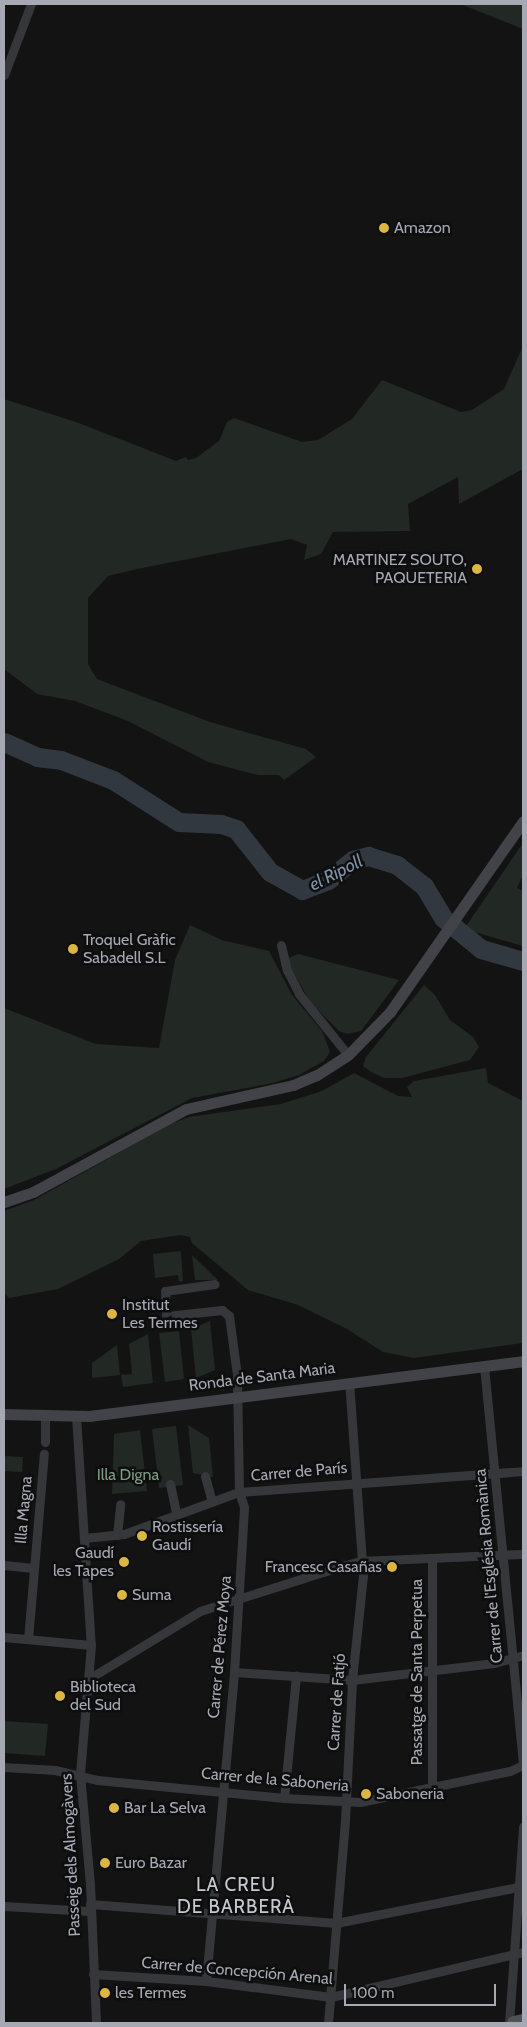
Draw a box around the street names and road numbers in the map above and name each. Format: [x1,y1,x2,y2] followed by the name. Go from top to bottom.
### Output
[188,1359,336,1395] street label: Ronda de Santa Maria
[250,1458,348,1486] street label: Carrer de París
[471,1468,507,1664] street label: Carrer de l'Església Romànica
[11,1475,37,1545] street label: Illa Magna
[204,1575,236,1719] street label: Carrer de Pérez Moya
[407,1579,427,1765] street label: Passatge de Santa Perpetua
[324,1653,350,1751] street label: Carrer de Fatjó
[200,1764,350,1796] street label: Carrer de la Saboneria
[57,1773,85,1937] street label: Passeig dels Almogàvers
[141,1953,333,1989] street label: Carrer de Concepción Arenal

